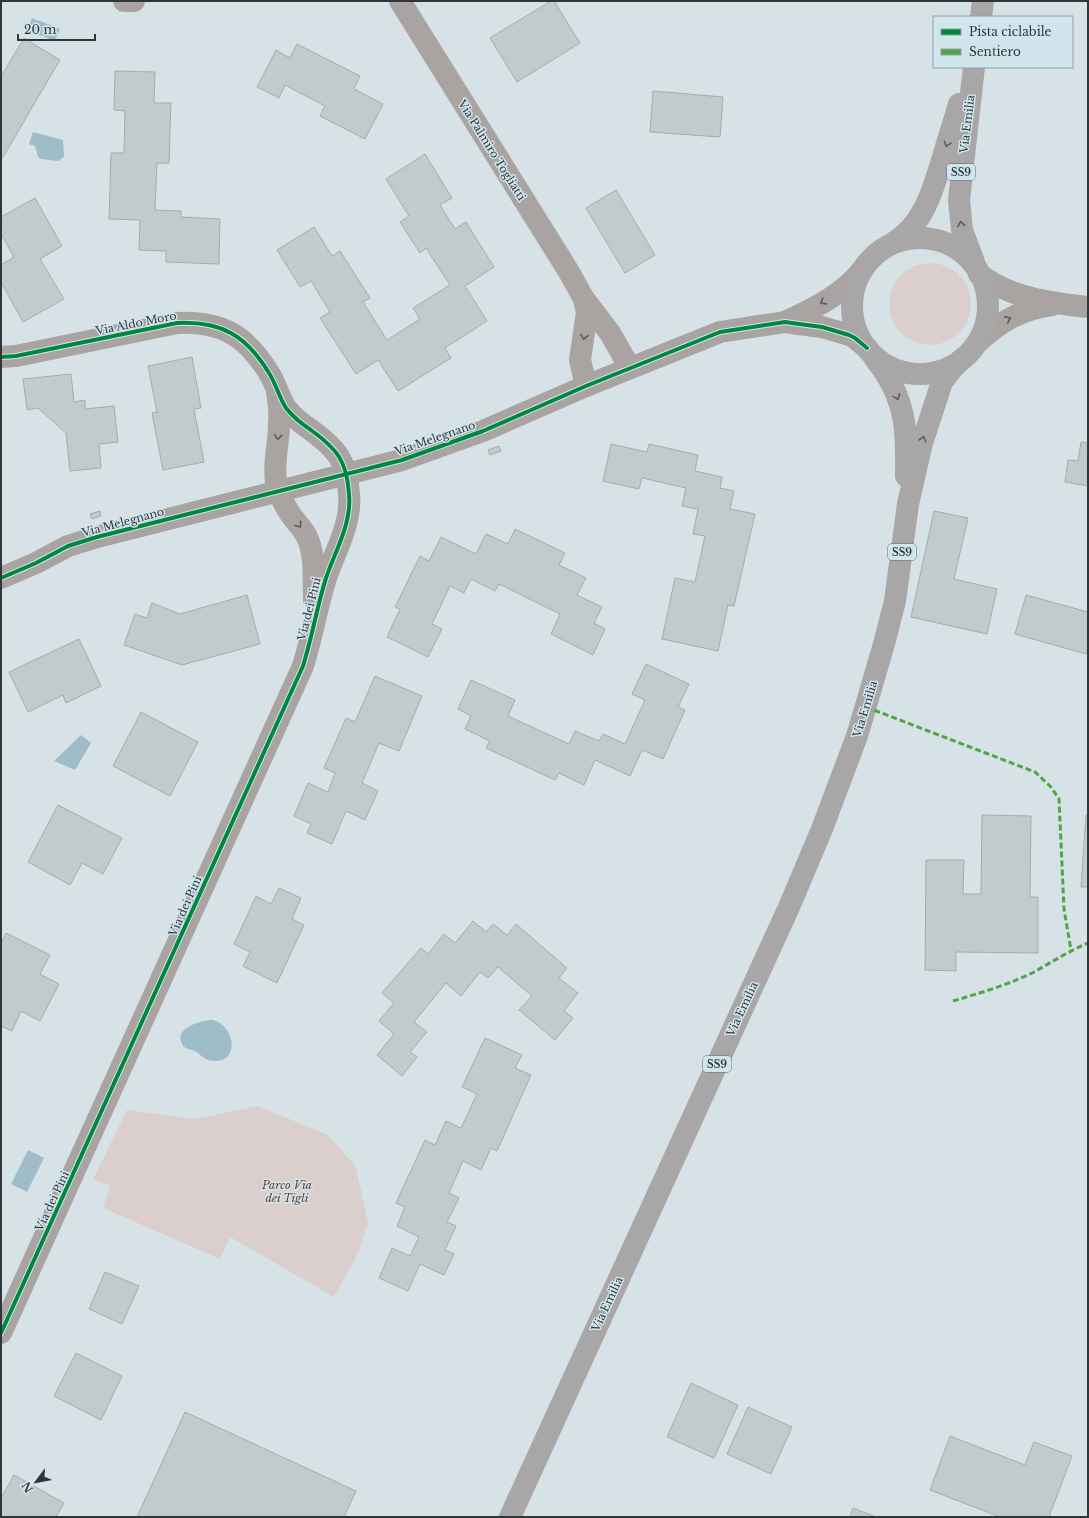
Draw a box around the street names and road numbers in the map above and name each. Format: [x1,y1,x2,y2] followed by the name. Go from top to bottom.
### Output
[956,93,978,155] street label: Via Emilia
[455,96,529,203] street label: Via Palmiro Togliatti
[947,164,975,180] road number: SS9
[93,308,178,338] street label: Via Aldo Moro
[392,418,477,459] street label: Via Melegnano
[79,504,166,540] street label: Via Melegnano
[888,544,916,560] road number: SS9
[294,576,324,643] street label: Via dei Pini
[849,678,880,740] street label: Via Emilia
[165,873,205,939] street label: Via dei Pini
[723,979,761,1039] street label: Via Emilia
[703,1056,731,1072] road number: SS9
[32,1169,72,1234] street label: Via dei Pini
[588,1274,626,1334] street label: Via Emilia

